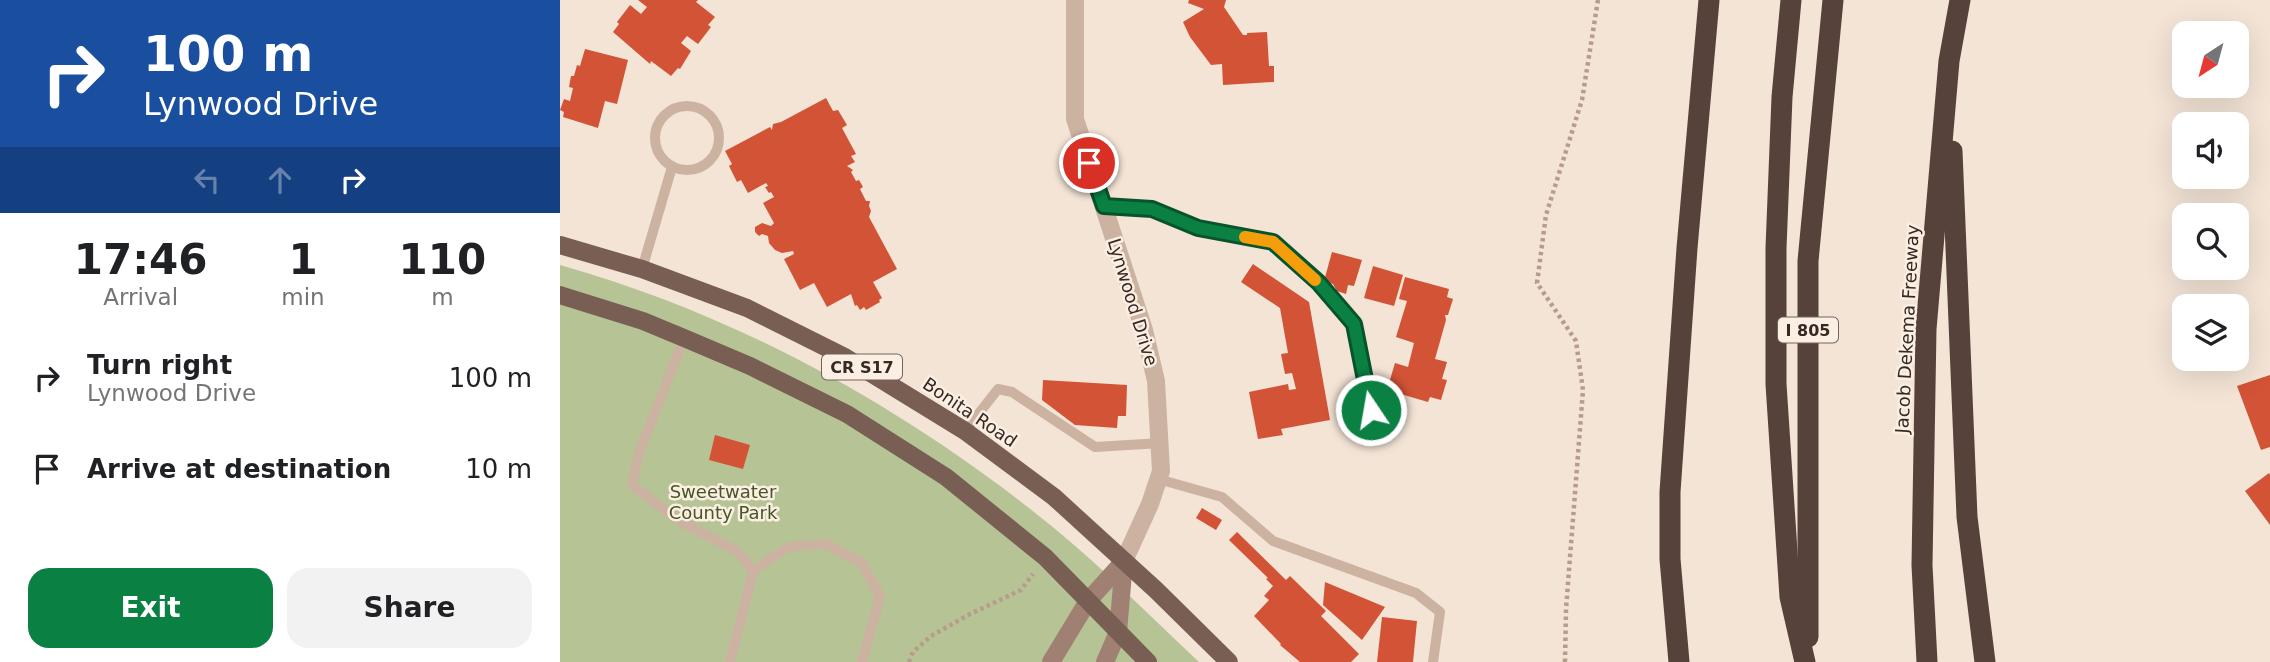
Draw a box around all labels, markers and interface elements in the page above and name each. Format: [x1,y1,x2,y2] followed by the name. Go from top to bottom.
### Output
[2172,21,2249,98] north arrow
[2172,21,2249,371] map controls
[143,26,313,83] text: 100 m
[28,28,119,119] icon: right
[143,85,378,123] text: Lynwood Drive
[2172,112,2249,189] button: sound
[1059,133,1119,193] pin
[1070,144,1108,182] icon: arrive
[188,161,226,199] icon: left
[261,161,299,199] icon: ahead
[334,161,372,199] icon: right
[2172,203,2249,280] button: search
[1891,224,1923,435] street label: Jacob Dekema Freeway
[74,235,208,284] text: 17:46
[288,235,318,284] text: 1
[399,235,486,284] text: 110
[1104,236,1162,368] street label: Lynwood Drive
[103,284,178,310] text: Arrival
[281,284,325,310] text: min
[431,284,454,310] text: m
[2172,294,2249,371] button: layers
[1778,318,1838,342] road number: I 805
[87,350,232,380] text: Turn right
[822,354,902,380] road number: CR S17
[28,359,66,397] icon: right
[449,363,532,393] text: 100 m
[919,373,1021,451] street label: Bonita Road
[1334,373,1408,447] position arrow
[87,380,256,406] text: Lynwood Drive
[28,450,66,488] icon: arrive
[87,454,391,484] text: Arrive at destination
[465,454,532,484] text: 10 m
[669,481,778,523] park label: Sweetwater County Park
[28,568,273,648] button: Exit
[287,568,532,648] button: Share

